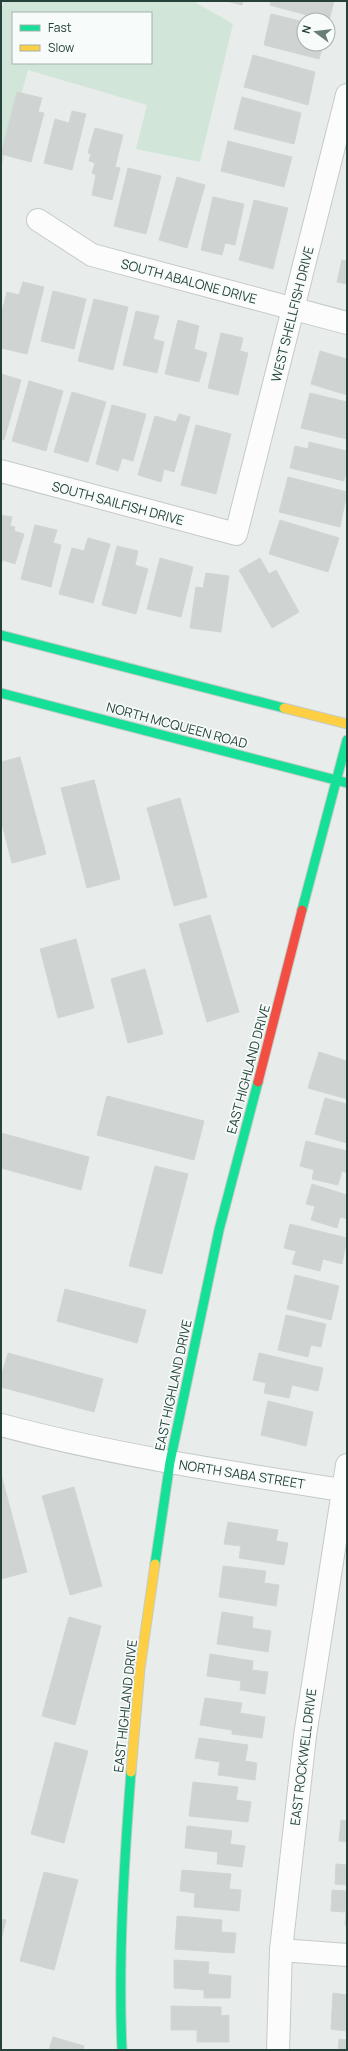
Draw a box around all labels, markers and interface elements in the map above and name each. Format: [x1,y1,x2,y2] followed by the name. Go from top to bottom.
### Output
[12,12,152,64] legend
[296,12,336,52] north arrow
[48,19,72,36] text: Fast
[298,23,314,35] text: N
[48,39,74,56] text: Slow
[266,244,318,384] street label: WEST SHELLFISH DRIVE
[119,254,259,308] street label: SOUTH ABALONE DRIVE
[50,477,186,529] street label: SOUTH SAILFISH DRIVE
[105,698,250,753] street label: NORTH MCQUEEN ROAD
[222,1002,274,1136] street label: EAST HIGHLAND DRIVE
[150,1318,196,1452] street label: EAST HIGHLAND DRIVE
[178,1455,307,1493] street label: NORTH SABA STREET
[109,1639,141,1773] street label: EAST HIGHLAND DRIVE
[286,1687,320,1827] street label: EAST ROCKWELL DRIVE

